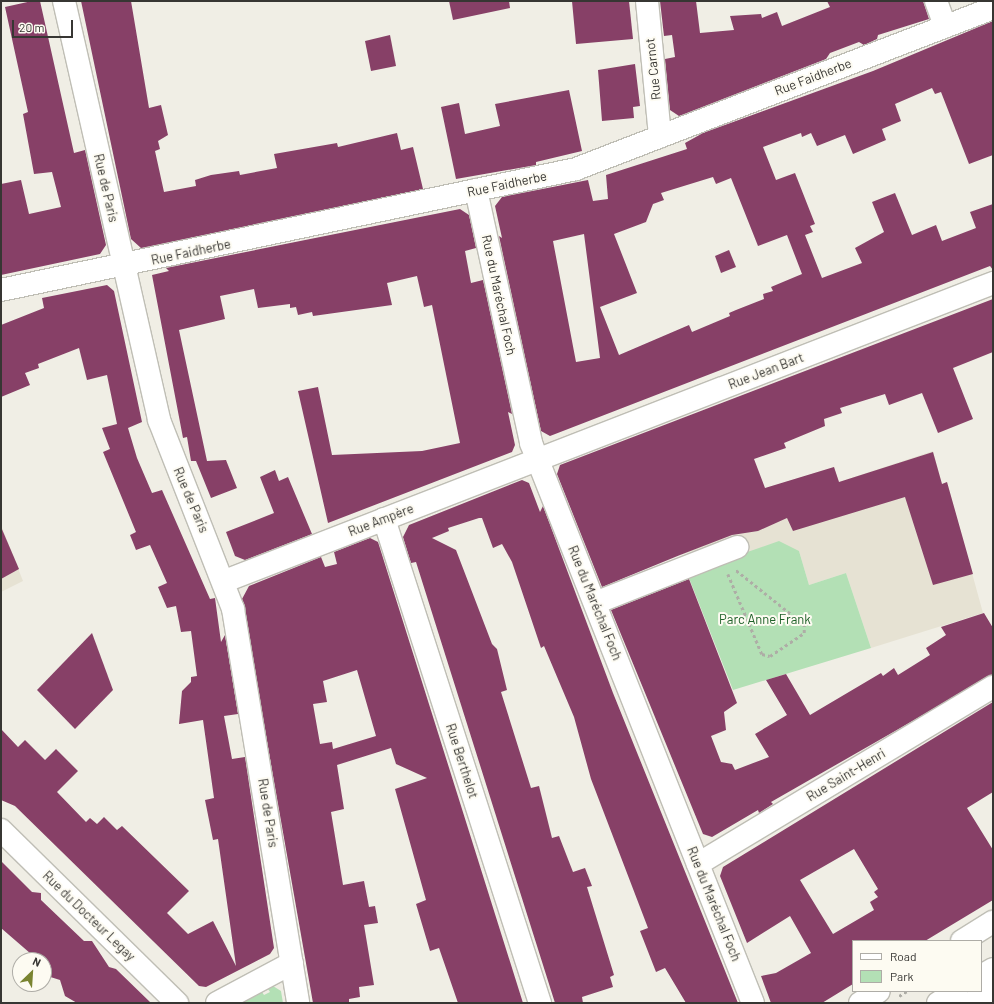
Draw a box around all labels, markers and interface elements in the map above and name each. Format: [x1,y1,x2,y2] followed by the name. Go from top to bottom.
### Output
[14,12,75,38] scale bar
[19,20,45,34] text: 20 m
[642,37,664,101] street label: Rue Carnot
[772,55,854,99] street label: Rue Faidherbe
[91,152,121,224] street label: Rue de Paris
[466,168,548,200] street label: Rue Faidherbe
[479,234,519,356] street label: Rue du Maréchal Foch
[150,236,232,268] street label: Rue Faidherbe
[726,349,806,393] street label: Rue Jean Bart
[170,465,212,535] street label: Rue de Paris
[346,500,416,540] street label: Rue Ampère
[565,543,625,663] street label: Rue du Maréchal Foch
[719,611,811,627] park label: Parc Anne Frank
[443,722,481,800] street label: Rue Berthelot
[804,745,888,805] street label: Rue Saint-Henri
[255,777,281,849] street label: Rue de Paris
[684,844,744,964] street label: Rue du Maréchal Foch
[39,868,139,964] street label: Rue du Docteur Legay
[852,940,982,992] legend
[890,949,917,963] text: Road
[12,952,52,992] north arrow
[31,954,43,969] text: N
[890,969,914,983] text: Park

